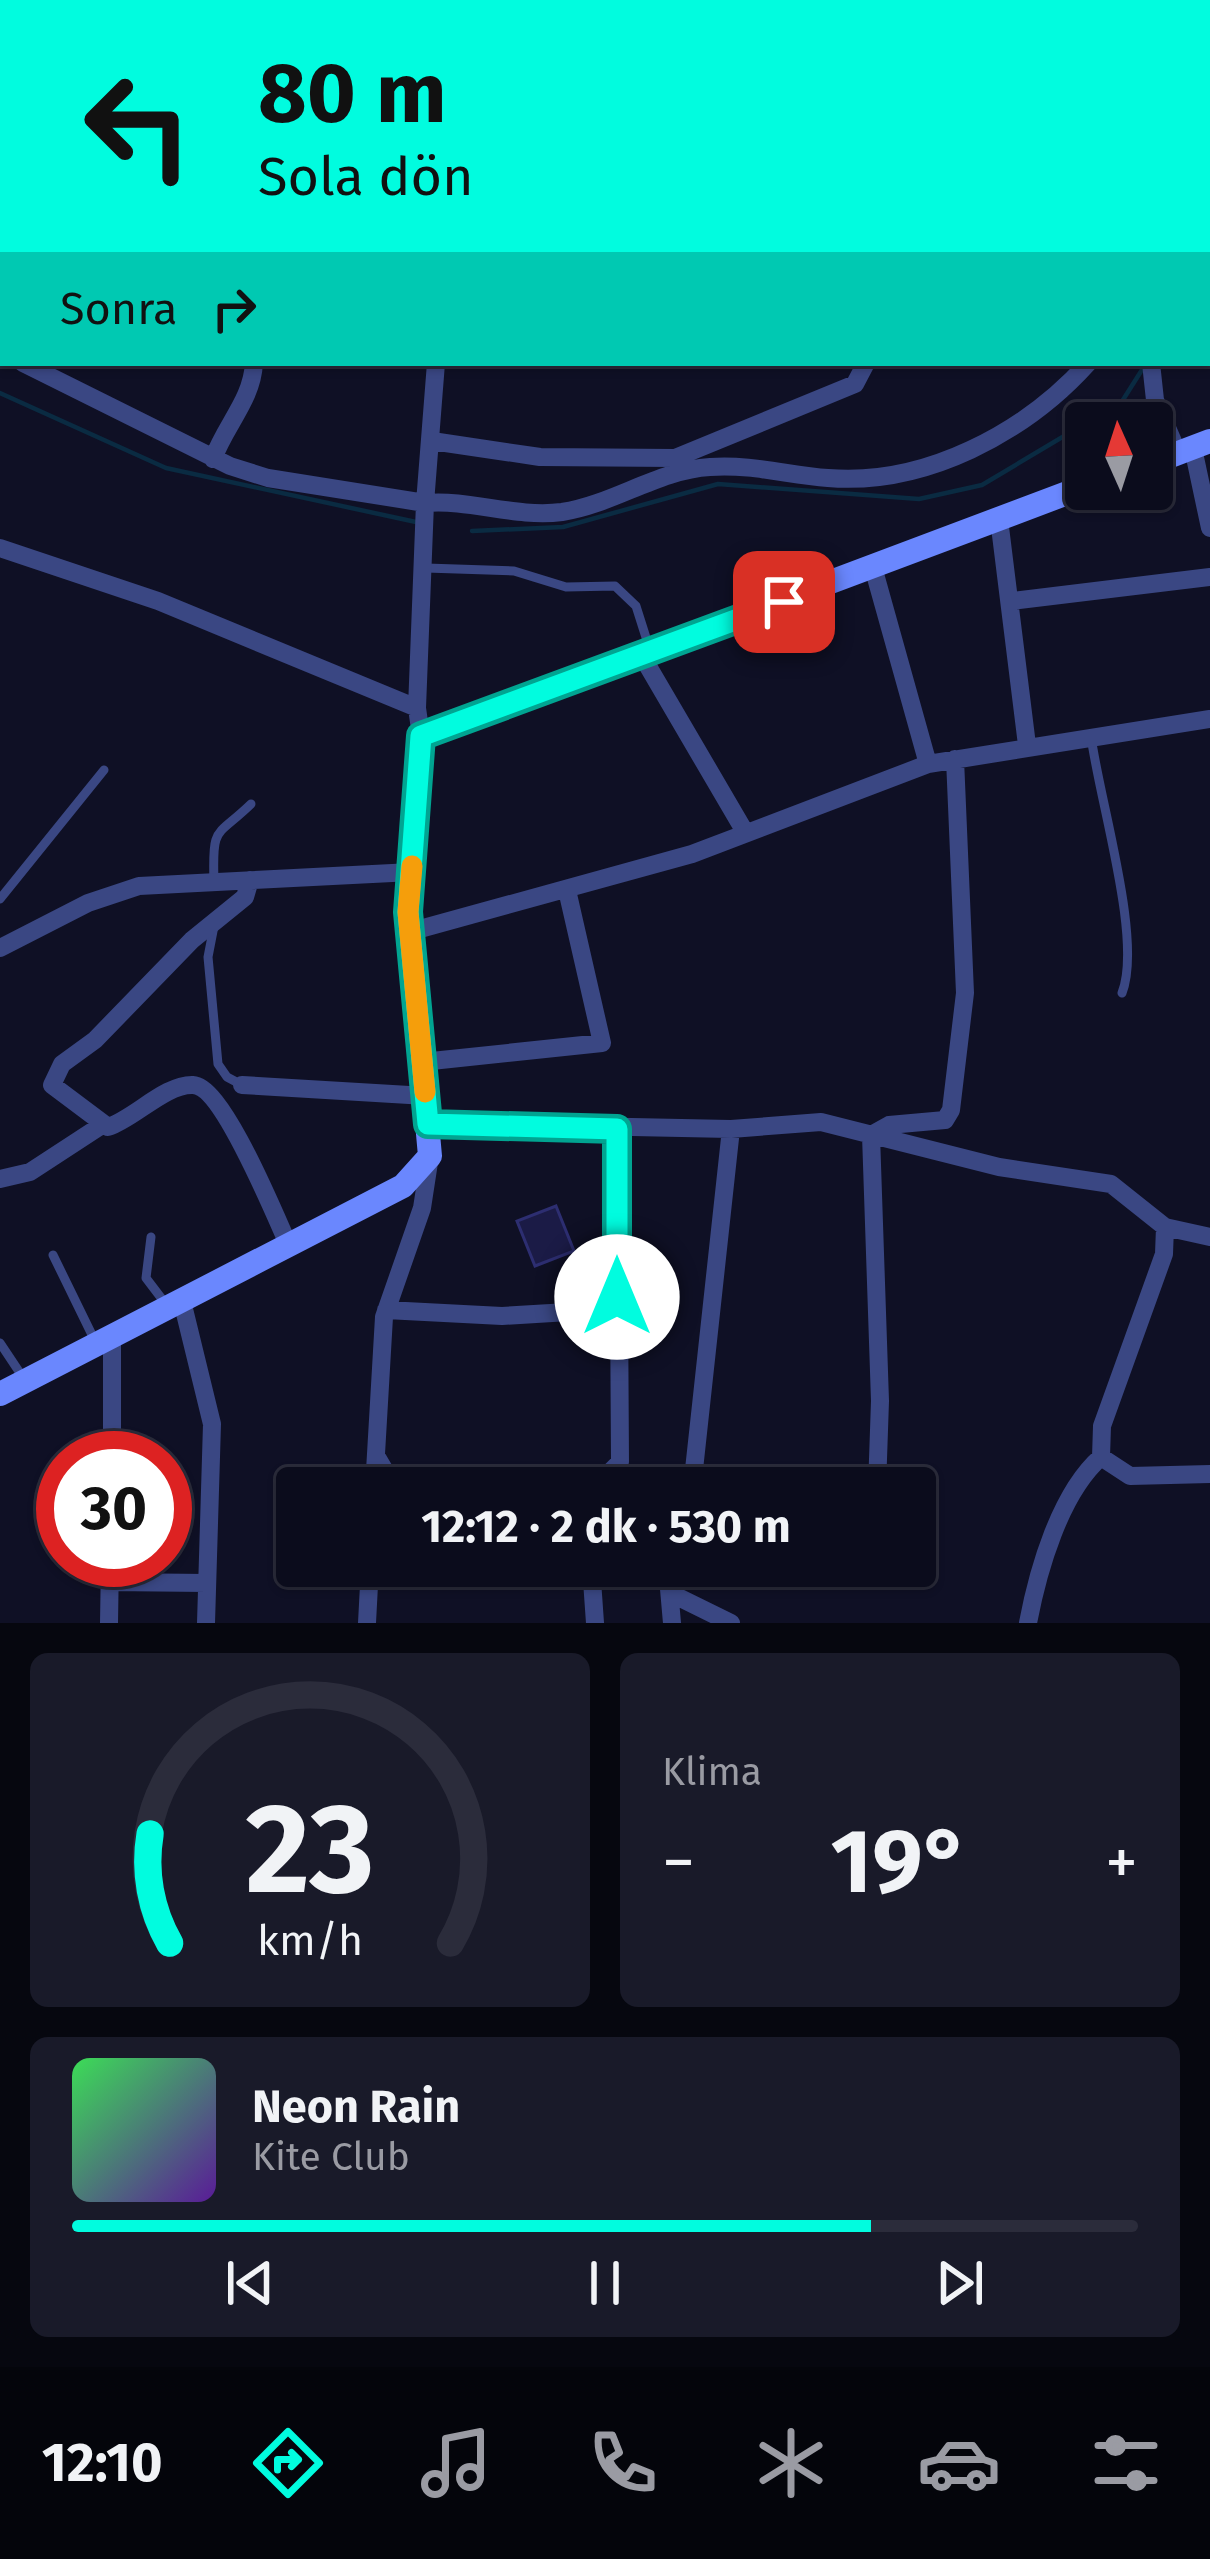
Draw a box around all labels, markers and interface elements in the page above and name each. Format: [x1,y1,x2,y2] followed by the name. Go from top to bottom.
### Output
[258,43,447,144] text: 80 m
[60,48,216,204] icon: left
[258,145,474,209] text: Sola dön
[201,276,267,342] icon: right
[60,282,177,336] text: Sonra
[1065,402,1173,510] north arrow
[1065,402,1173,510] map controls
[733,551,835,653] pin
[751,569,817,635] icon: arrive
[554,1234,680,1360] position arrow
[36,1431,192,1587] speed limit sign: 30
[421,1500,791,1554] text: 12:12 · 2 dk · 530 m
[662,1749,762,1795] text: Klima
[246,1775,374,1925] text: 23
[831,1808,970,1916] text: 19°
[662,1823,695,1902] text: −
[1105,1823,1138,1902] text: +
[257,1915,363,1966] text: km/h
[252,2080,460,2134] text: Neon Rain
[252,2134,410,2180] text: Kite Club
[217,2250,283,2316] icon: previous
[572,2250,638,2316] icon: pause
[927,2250,993,2316] icon: next
[246,2421,330,2505] icon: directions
[414,2421,498,2505] icon: music
[581,2421,665,2505] icon: phone
[749,2421,833,2505] icon: climate
[917,2421,1001,2505] icon: car
[1084,2421,1168,2505] icon: filters
[42,2431,163,2495] text: 12:10

